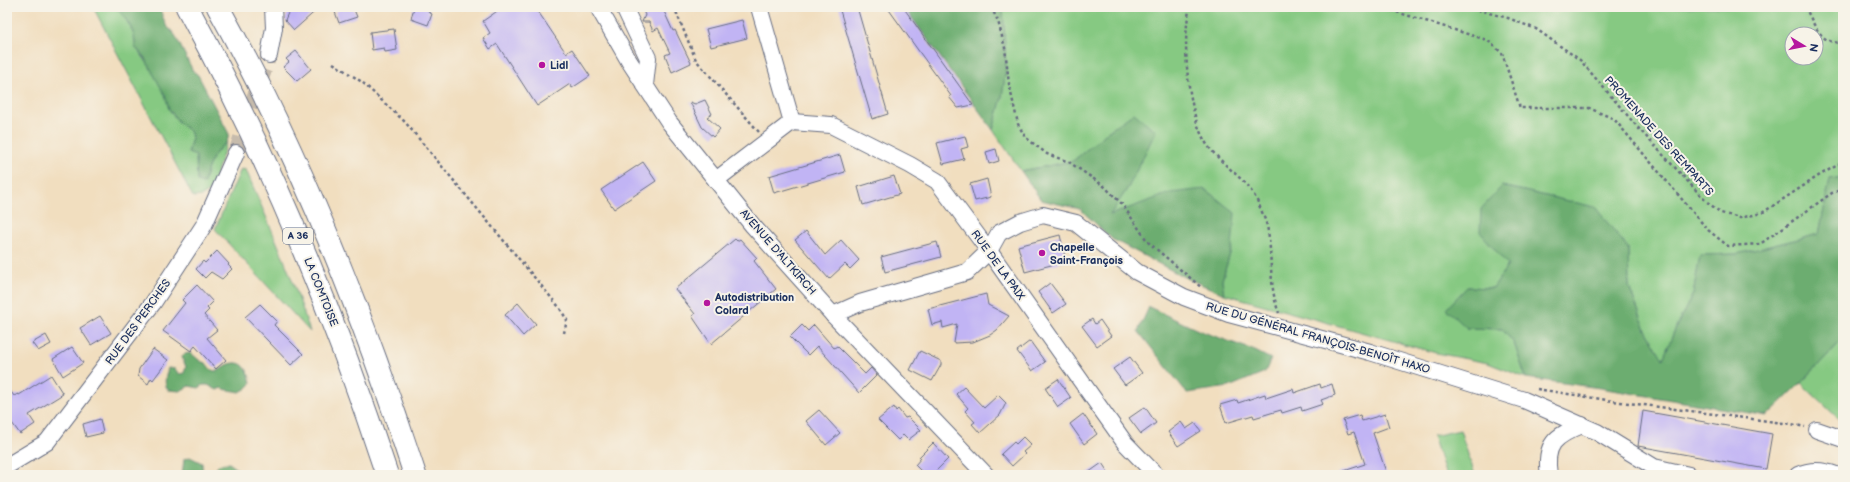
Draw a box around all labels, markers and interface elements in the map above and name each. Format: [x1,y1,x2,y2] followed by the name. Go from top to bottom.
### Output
[1784,26,1824,66] north arrow
[1806,42,1820,53] text: N
[550,59,568,72] place label: Lidl
[537,60,547,70] marker: Lidl
[1602,73,1716,199] street label: PROMENADE DES REMPARTS
[737,207,819,297] street label: AVENUE D'ALTKIRCH
[283,228,313,244] road number: A 36
[968,228,1028,303] street label: RUE DE LA PAIX
[1050,241,1124,267] place label: Chapelle Saint-François
[1037,248,1047,258] marker: Chapelle Saint-François
[301,256,341,328] street label: LA COMTOISE
[103,276,174,367] street label: RUE DES PERCHES
[714,291,794,317] place label: Autodistribution Colard
[702,298,712,308] marker: Autodistribution Colard
[1204,299,1432,376] street label: RUE DU GÉNÉRAL FRANÇOIS-BENOÎT HAXO

